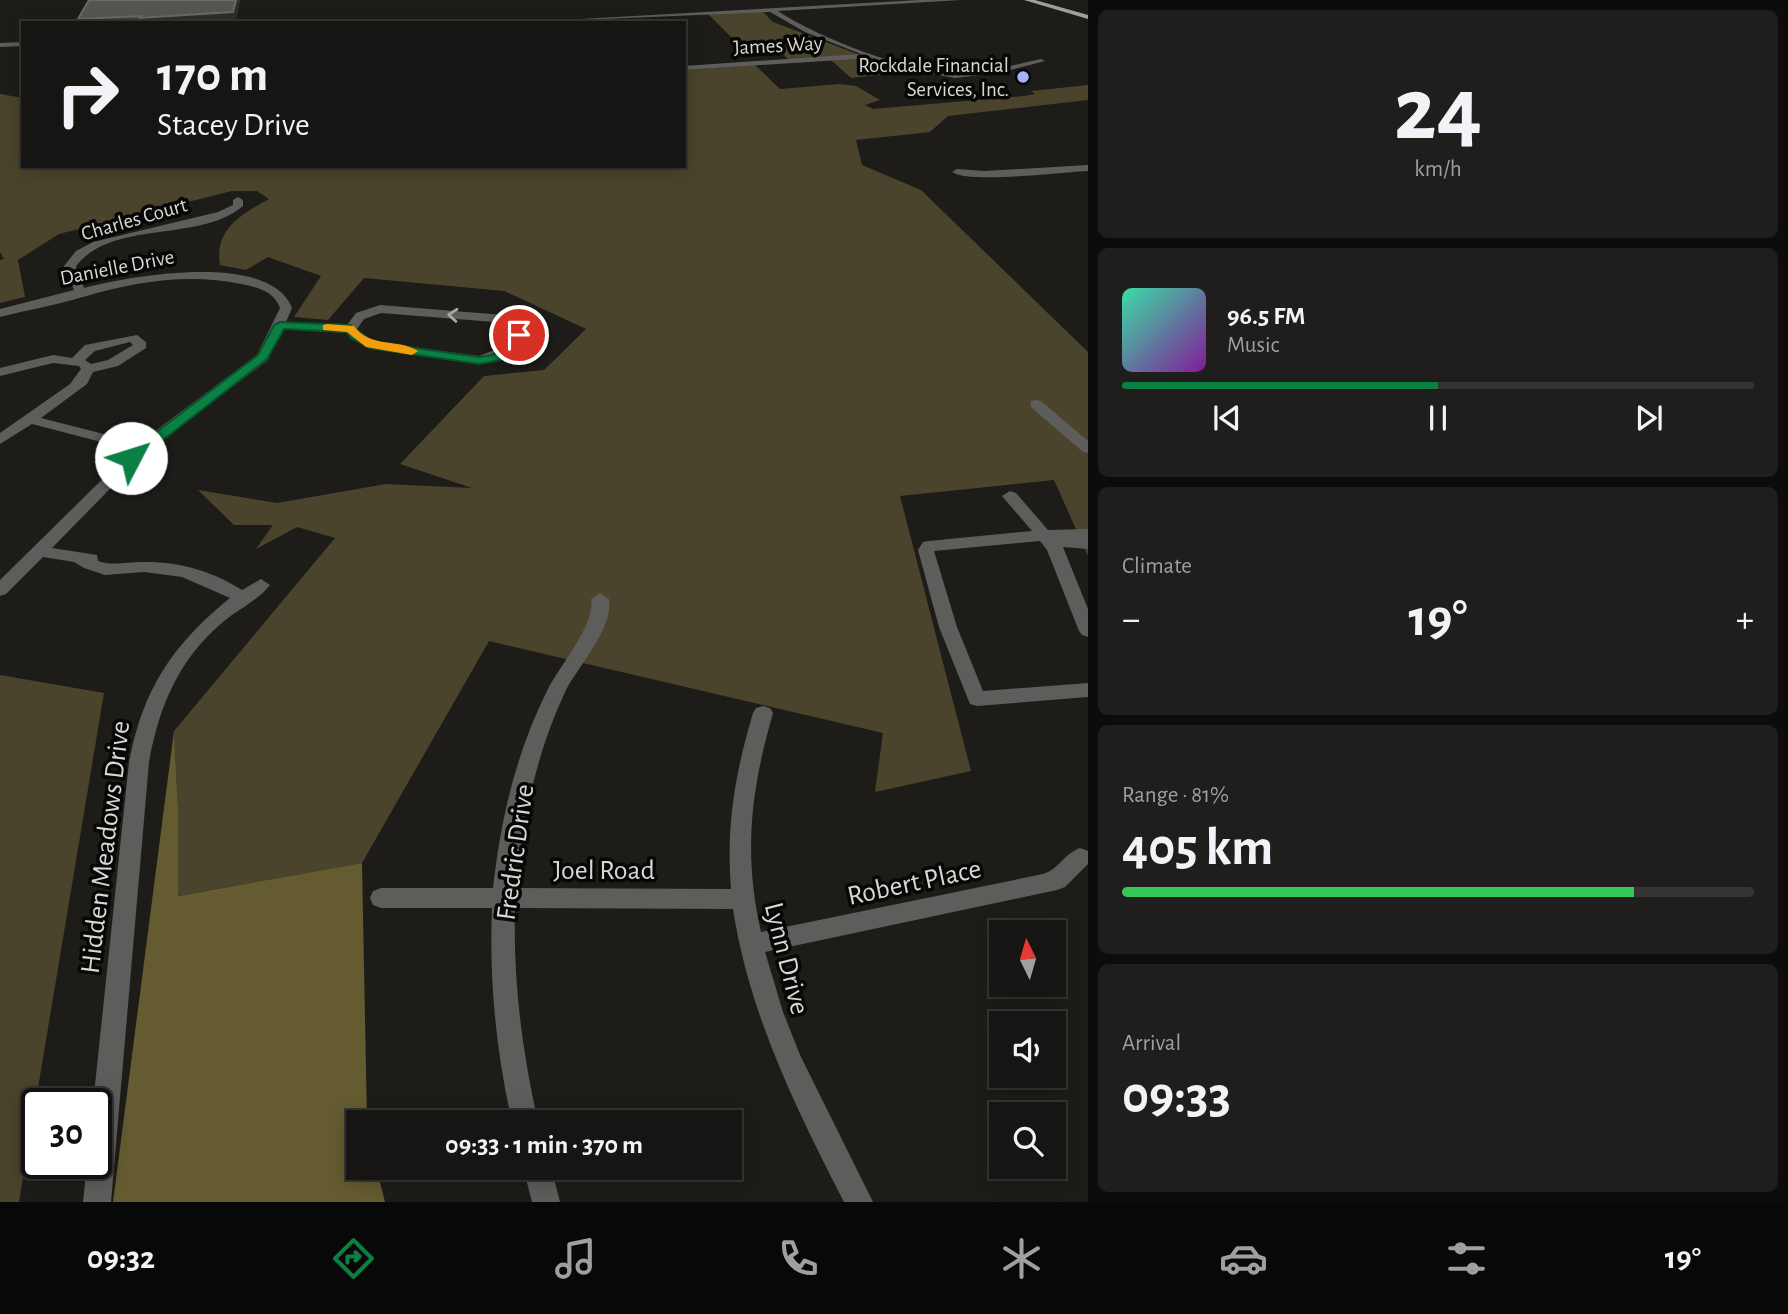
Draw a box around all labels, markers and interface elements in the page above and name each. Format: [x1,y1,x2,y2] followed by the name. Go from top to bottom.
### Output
[733,33,823,58] street label: James Way
[42,49,133,140] icon: right
[157,51,268,100] text: 170 m
[858,55,1009,100] place label: Rockdale Financial Services, Inc.
[1394,65,1482,156] text: 24
[1015,69,1031,85] marker: Rockdale Financial Services, Inc.
[157,109,310,141] text: Stacey Drive
[1414,158,1462,181] text: km/h
[79,194,190,245] street label: Charles Court
[58,246,176,289] street label: Danielle Drive
[1227,303,1306,329] text: 96.5 FM
[489,305,549,365] pin
[447,308,458,323] one-way arrow
[500,316,538,354] icon: arrive
[1227,334,1279,357] text: Music
[1208,399,1246,437] icon: previous
[1419,399,1457,437] icon: pause
[1630,399,1668,437] icon: next
[94,421,168,495] position arrow
[1122,555,1192,578] text: Climate
[1408,593,1468,645] text: 19°
[1122,601,1140,639] text: −
[1736,601,1754,639] text: +
[77,719,135,975] street label: Hidden Meadows Drive
[493,782,539,922] street label: Fredric Drive
[1122,784,1229,807] text: Range · 81%
[1122,822,1273,874] text: 405 km
[845,855,984,911] street label: Robert Place
[553,857,655,885] street label: Joel Road
[759,900,813,1017] street label: Lynn Drive
[989,920,1066,998] north arrow
[989,920,1066,1179] map controls
[989,1011,1066,1088] button: sound
[1122,1032,1181,1055] text: Arrival
[1122,1070,1231,1122] text: 09:33
[21,1088,112,1179] speed limit sign: 30
[989,1102,1066,1179] button: search
[445,1132,643,1158] text: 09:33 · 1 min · 370 m
[329,1234,378,1283] icon: directions
[551,1234,600,1283] icon: music
[774,1234,823,1283] icon: phone
[997,1234,1046,1283] icon: climate
[1219,1234,1268,1283] icon: car
[1442,1234,1491,1283] icon: filters
[87,1242,155,1274] text: 09:32
[1665,1242,1701,1274] text: 19°

